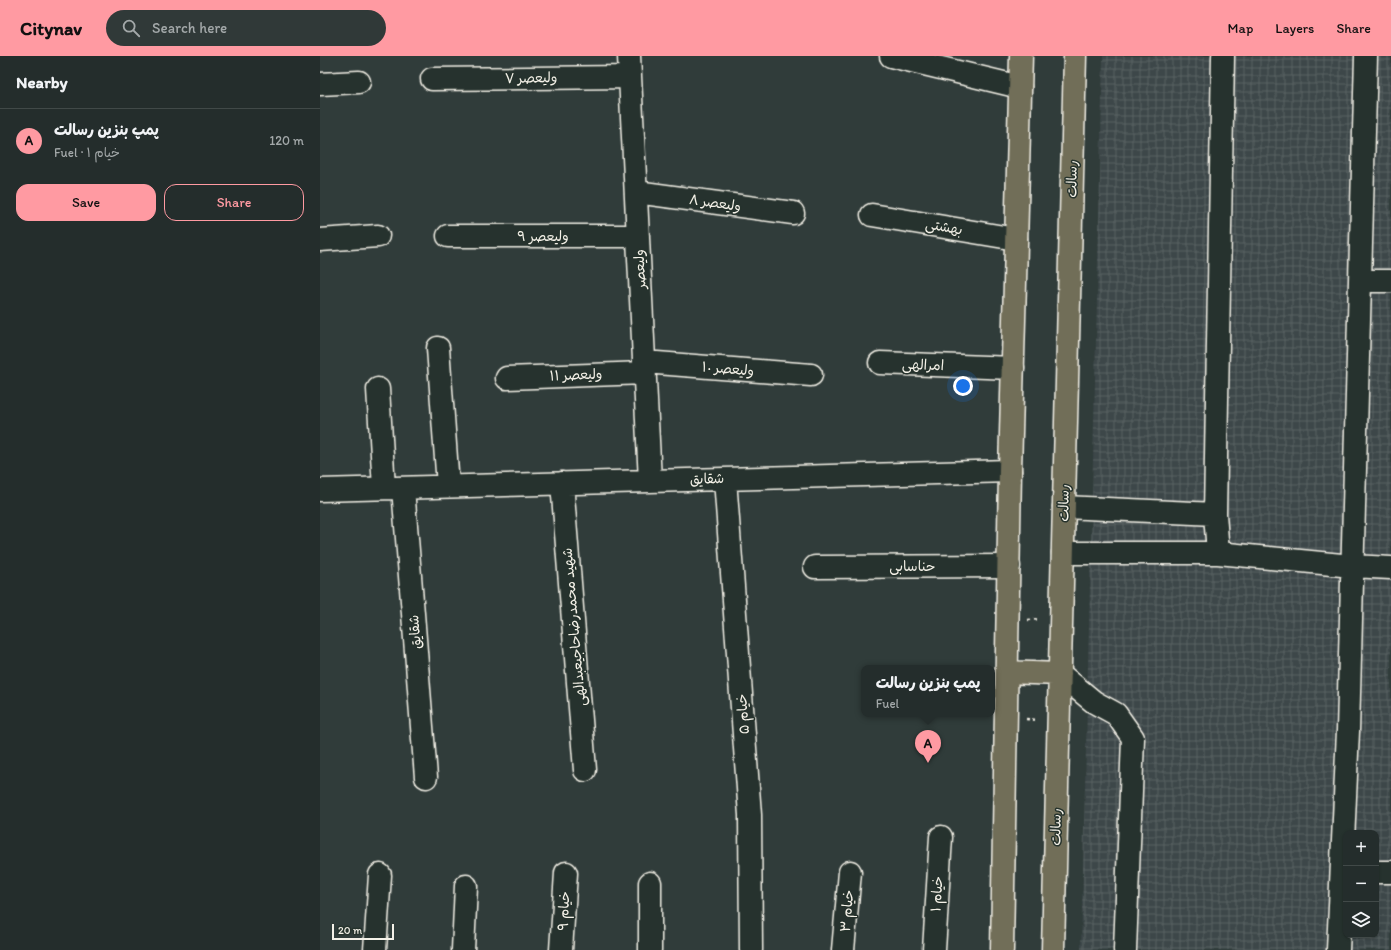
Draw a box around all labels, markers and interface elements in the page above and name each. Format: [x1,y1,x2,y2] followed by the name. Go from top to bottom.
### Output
[106,10,386,46] search box
[20,17,82,40] text: Citynav
[120,17,142,39] icon: search
[152,19,227,37] text: Search here
[1228,20,1253,37] text: Map
[1275,20,1314,37] text: Layers
[1336,20,1371,37] text: Share
[505,69,557,87] street label: ولیعصر ۷
[16,72,68,92] text: Nearby
[54,121,159,139] text: پمپ بنزین رسالت
[25,133,33,148] text: A
[269,133,304,148] text: 120 m
[54,145,120,160] text: Fuel · خیام ۱
[1063,160,1081,198] street label: رسالت
[16,184,156,221] button: Save
[164,184,304,221] button: Share
[688,191,742,215] street label: ولیعصر ۸
[924,215,964,239] street label: بهشتی
[517,228,569,245] street label: ولیعصر ۹
[630,249,650,290] street label: ولیعصر
[902,356,944,374] street label: امرالهی
[701,358,755,380] street label: ولیعصر ۱۰
[549,366,603,384] street label: ولیعصر ۱۱
[953,376,973,396] your location
[689,470,725,488] street label: شقایق
[1055,484,1073,522] street label: رسالت
[559,547,589,707] street label: شهید محمدرضاحاجیعبدالهی
[889,558,935,575] street label: حناسابی
[405,614,425,650] street label: شقایق
[861,665,995,717] popup
[876,674,980,692] text: پمپ بنزین رسالت
[733,693,755,735] street label: خیام ۵
[876,696,899,711] text: Fuel
[915,730,941,763] pin: A
[1047,808,1065,846] street label: رسالت
[1343,830,1379,938] map controls
[1343,830,1379,866] button: +
[1343,866,1379,902] button: −
[927,875,949,913] street label: خیام ۱
[837,889,859,933] street label: خیام ۳
[554,891,576,931] street label: خیام ۹
[1343,902,1379,938] button: layers
[332,922,394,941] scale bar
[338,924,362,937] text: 20 m

